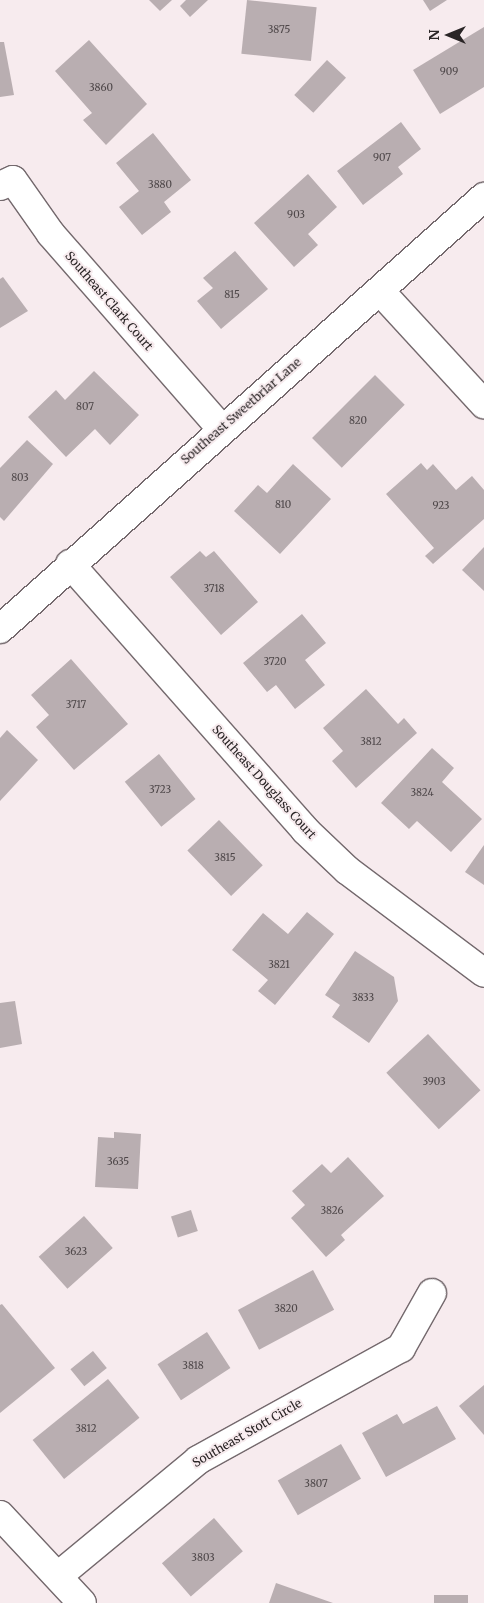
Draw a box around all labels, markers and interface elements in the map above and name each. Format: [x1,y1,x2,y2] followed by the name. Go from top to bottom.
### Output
[424,10,474,60] north arrow
[268,24,290,36] house number: 3875
[425,29,443,41] text: N
[440,66,458,78] house number: 909
[89,82,113,94] house number: 3860
[373,152,391,164] house number: 907
[148,179,172,191] house number: 3880
[287,209,305,221] house number: 903
[62,249,156,353] street label: Southeast Clark Court
[224,289,240,301] house number: 815
[178,355,304,467] street label: Southeast Sweetbriar Lane
[76,401,94,413] house number: 807
[349,415,367,427] house number: 820
[11,472,29,484] house number: 803
[275,499,291,511] house number: 810
[432,500,450,512] house number: 923
[203,583,225,595] house number: 3718
[263,656,287,668] house number: 3720
[66,699,86,711] house number: 3717
[209,722,319,842] street label: Southeast Douglass Court
[360,736,382,748] house number: 3812
[149,784,171,796] house number: 3723
[410,787,434,799] house number: 3824
[214,852,236,864] house number: 3815
[268,959,290,971] house number: 3821
[352,992,374,1004] house number: 3833
[422,1076,446,1088] house number: 3903
[107,1156,129,1168] house number: 3635
[320,1205,344,1217] house number: 3826
[65,1246,87,1258] house number: 3623
[274,1303,298,1315] house number: 3820
[182,1360,204,1372] house number: 3818
[190,1396,304,1470] street label: Southeast Stott Circle
[75,1423,97,1435] house number: 3812
[304,1478,328,1490] house number: 3807
[191,1552,215,1564] house number: 3803

